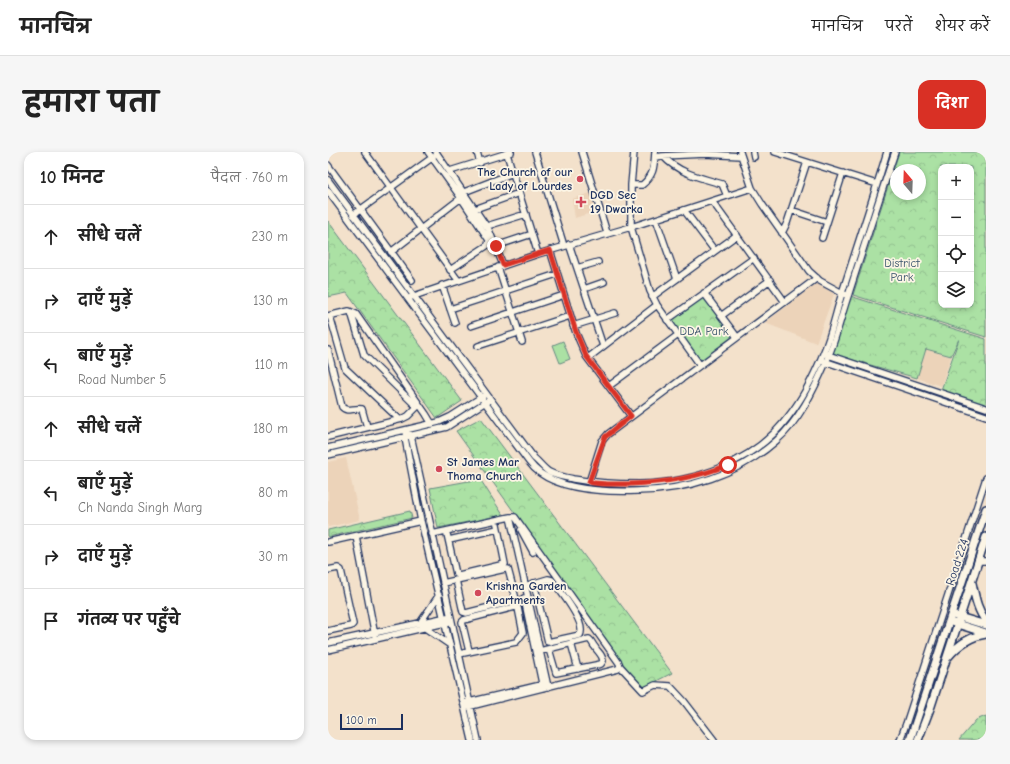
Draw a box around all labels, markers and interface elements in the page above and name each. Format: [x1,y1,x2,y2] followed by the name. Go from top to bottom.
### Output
[20,16,91,38] text: मानचित्र
[812,18,863,35] text: मानचित्र
[885,18,912,35] text: परतें
[934,18,990,35] text: शेयर करें
[918,80,986,129] button: दिशा
[24,87,158,119] text: हमारा पता
[890,164,926,200] north arrow
[938,164,974,308] map controls
[938,164,974,200] button: +
[477,165,572,193] place label: The Church of our Lady of Lourdes
[40,168,104,187] text: 10 मिनट
[211,170,288,185] text: पैदल · 760 m
[575,174,585,184] marker: The Church of our Lady of Lourdes
[590,188,643,216] place label: DGD Sec 19 Dwarka
[575,196,587,208] marker: DGD Sec 19 Dwarka
[938,200,974,236] button: −
[40,226,62,248] icon: ahead
[78,227,141,245] text: सीधे चलें
[252,229,288,244] text: 230 m
[938,236,974,272] button: locate
[487,237,505,255] route end
[884,256,920,284] park label: District Park
[938,272,974,308] button: layers
[40,290,62,312] icon: right
[78,291,132,309] text: दाएँ मुड़ें
[253,293,288,308] text: 130 m
[679,324,729,338] park label: DDA Park
[78,347,132,365] text: बाएँ मुड़ें
[40,354,62,376] icon: left
[255,357,288,372] text: 110 m
[78,372,166,387] text: Road Number 5
[40,418,62,440] icon: ahead
[78,419,141,437] text: सीधे चलें
[253,421,288,436] text: 180 m
[447,455,522,483] place label: St James Mar Thoma Church
[719,456,737,474] route start
[434,464,444,474] marker: St James Mar Thoma Church
[78,475,132,493] text: बाएँ मुड़ें
[40,482,62,504] icon: left
[258,485,288,500] text: 80 m
[78,500,202,515] text: Ch Nanda Singh Marg
[943,537,971,587] street label: Road 224
[40,546,62,568] icon: right
[78,547,132,565] text: दाएँ मुड़ें
[258,549,288,564] text: 30 m
[486,579,567,607] place label: Krishna Garden Apartments
[473,588,483,598] marker: Krishna Garden Apartments
[40,610,62,632] icon: arrive
[78,611,180,629] text: गंतव्य पर पहुँचे
[340,712,403,731] scale bar
[346,714,377,727] text: 100 m

